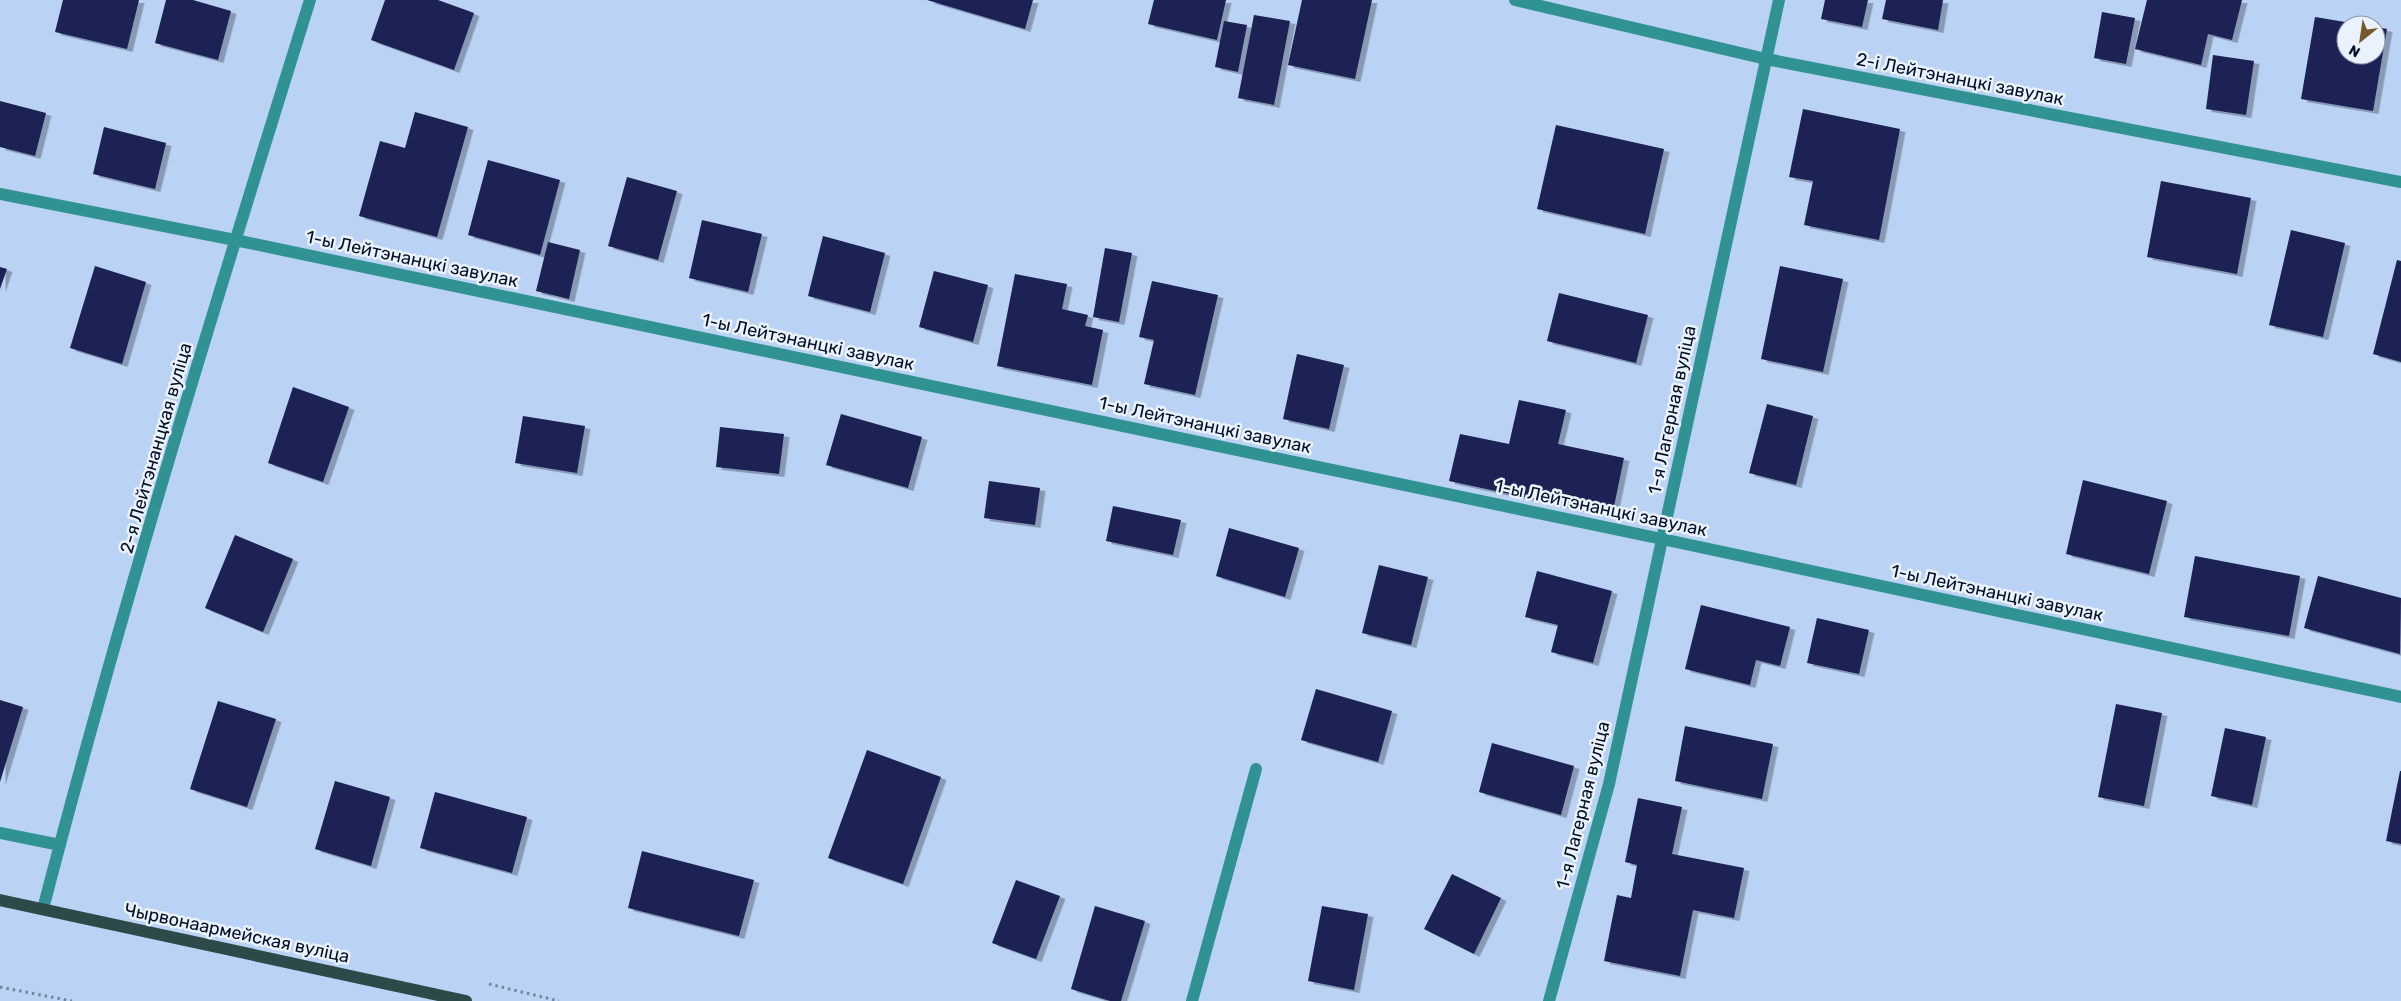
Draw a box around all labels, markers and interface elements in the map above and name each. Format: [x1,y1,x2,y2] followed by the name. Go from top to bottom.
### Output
[2336,15,2386,65] north arrow
[2346,41,2363,61] text: N
[1855,48,2066,110] street label: 2-і Лейтэнанцкі завулак
[304,226,520,292] street label: 1-ы Лейтэнанцкі завулак
[700,309,916,375] street label: 1-ы Лейтэнанцкі завулак
[1643,324,1701,496] street label: 1-я Лагерная вуліца
[115,340,197,556] street label: 2-я Лейтэнанцкая вуліца
[1097,392,1313,458] street label: 1-ы Лейтэнанцкі завулак
[1493,475,1709,541] street label: 1-ы Лейтэнанцкі завулак
[1889,560,2105,626] street label: 1-ы Лейтэнанцкі завулак
[1552,719,1614,891] street label: 1-я Лагерная вуліца
[122,898,352,968] street label: Чырвонаармейская вуліца

